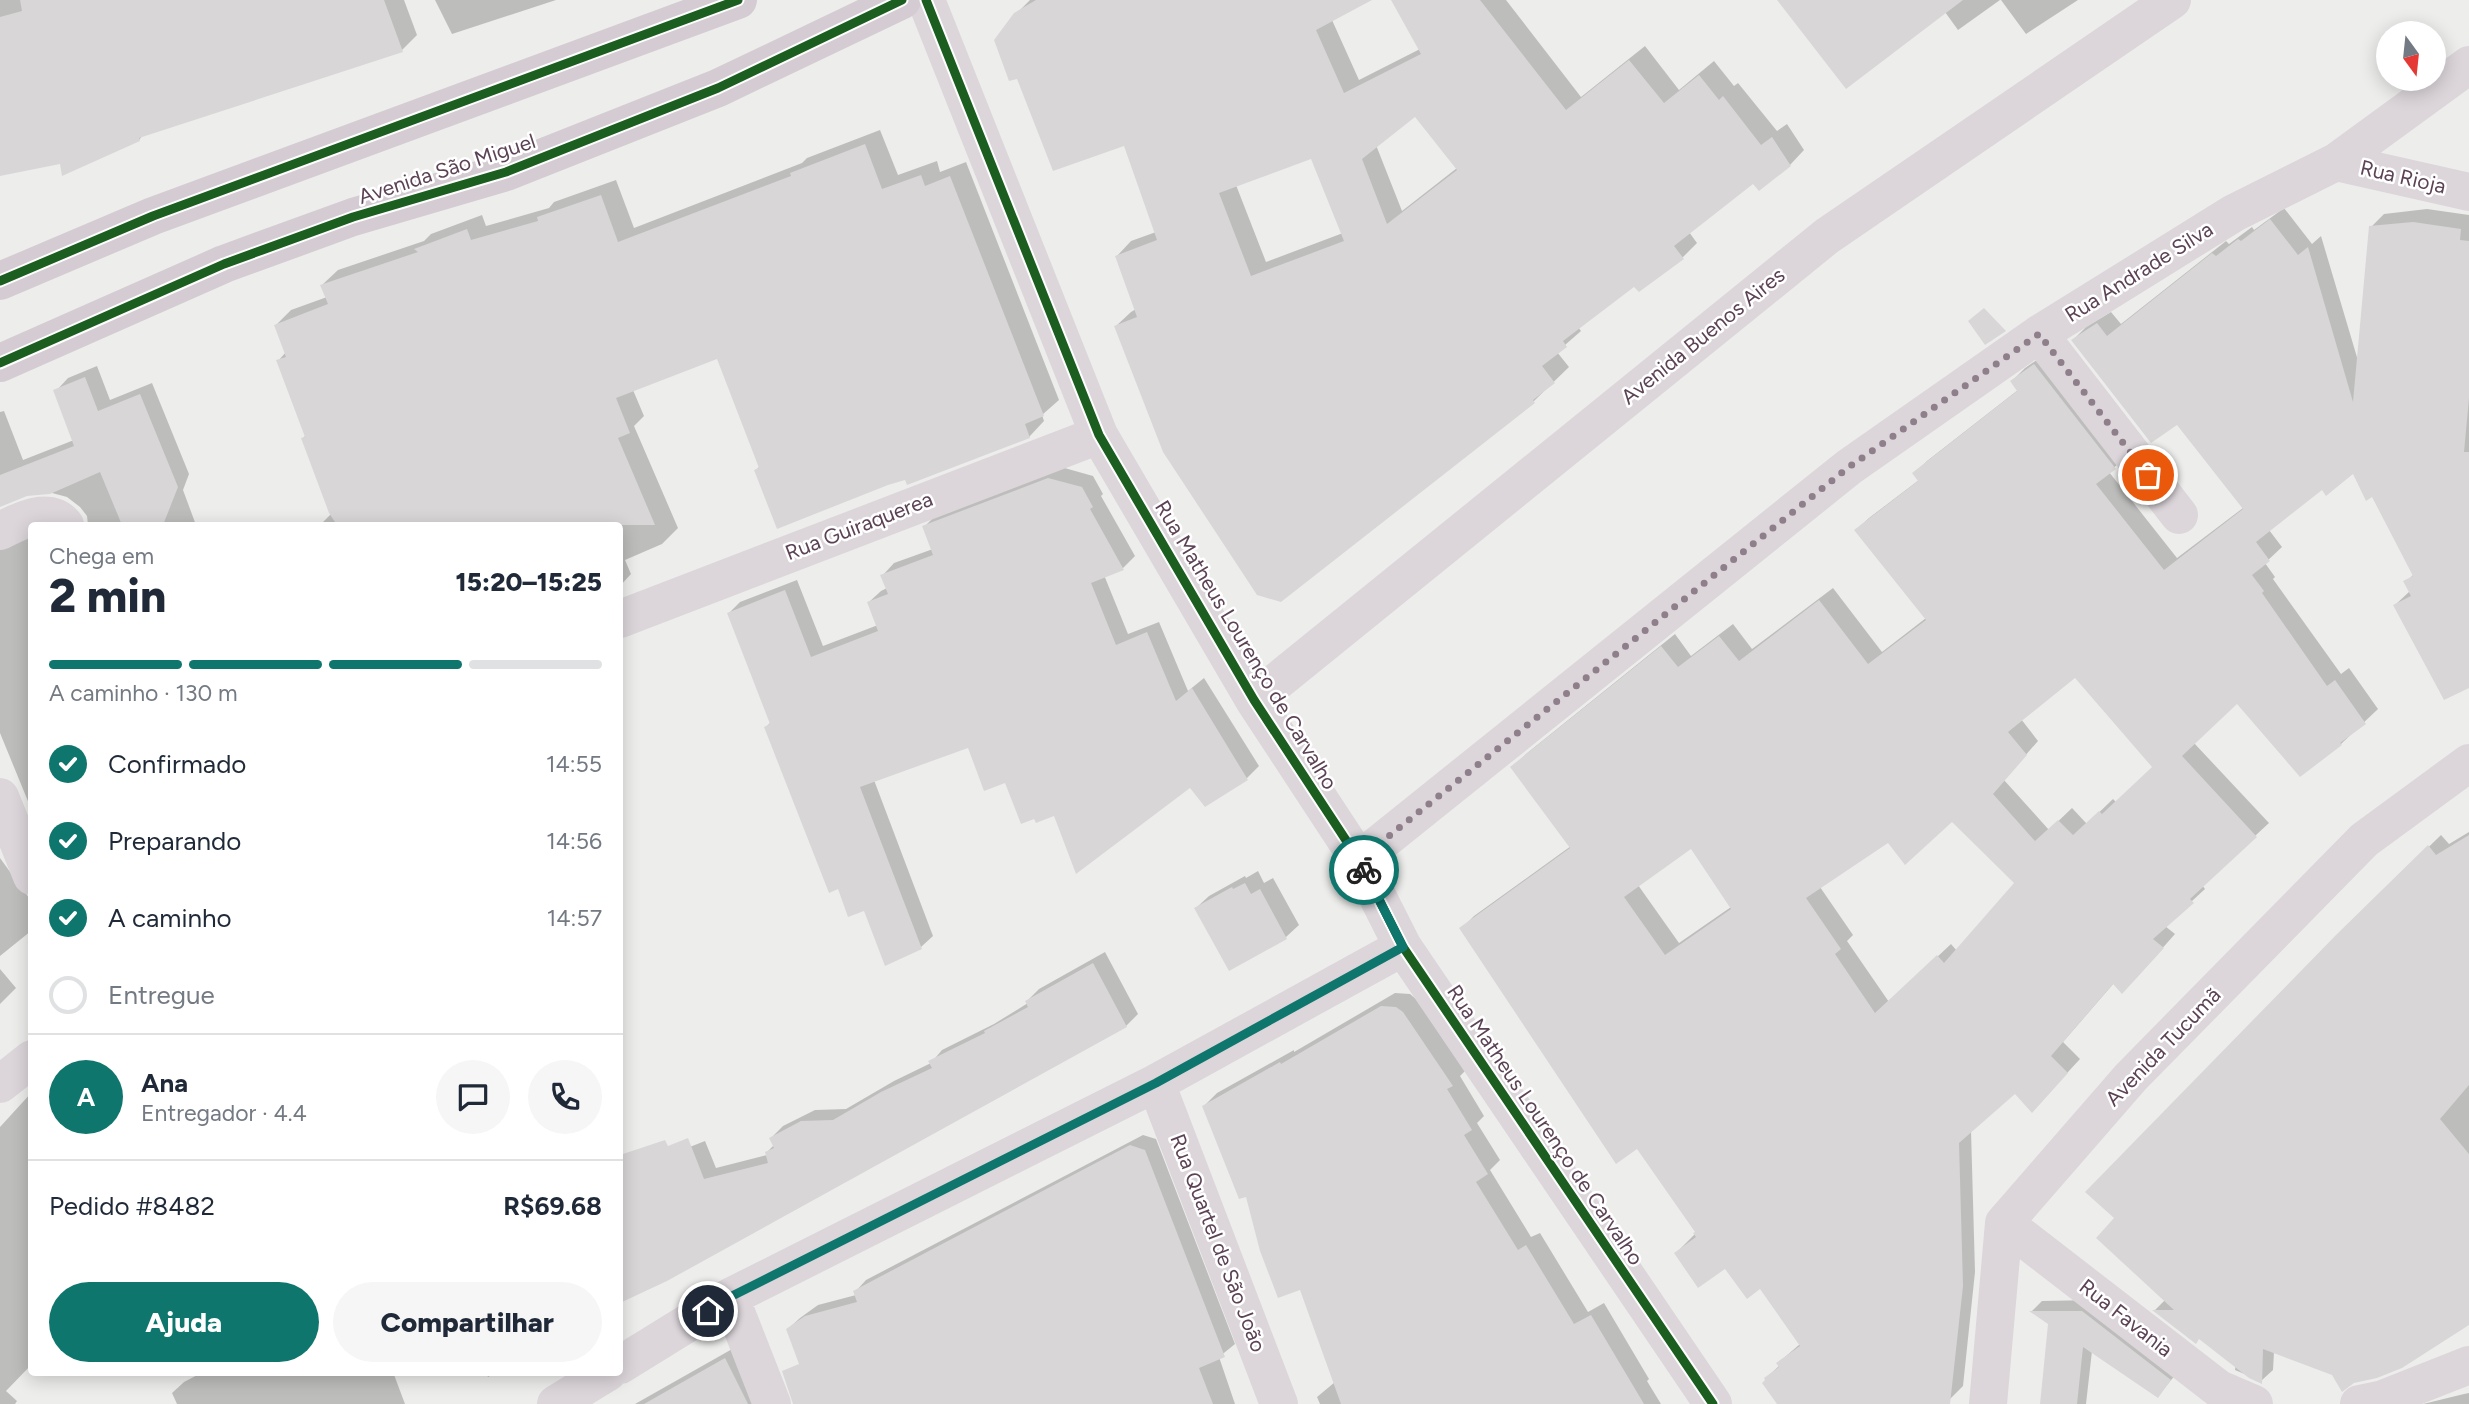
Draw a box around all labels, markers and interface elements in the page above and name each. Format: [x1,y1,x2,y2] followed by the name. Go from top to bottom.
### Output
[2376,21,2446,91] north arrow
[2376,21,2446,91] map controls
[355,128,539,209] street label: Avenida São Miguel
[2358,155,2448,199] street label: Rua Rioja
[2060,216,2217,327] street label: Rua Andrade Silva
[1616,262,1790,409] street label: Avenida Buenos Aires
[2118,445,2178,505] pin
[2129,456,2167,494] icon: bag
[782,486,936,565] street label: Rua Guiraquerea
[1150,496,1343,794] street label: Rua Matheus Lourenço de Carvalho
[49,542,154,570] text: Chega em
[456,566,602,598] text: 15:20–15:25
[49,568,166,624] text: 2 min
[49,679,238,707] text: A caminho · 130 m
[49,745,87,783] icon: check
[108,748,246,780] text: Confirmado
[546,750,602,778] text: 14:55
[49,822,87,860] icon: check
[108,825,241,857] text: Preparando
[546,827,602,855] text: 14:56
[1329,835,1399,905] courier
[1345,851,1383,889] icon: bike
[49,899,87,937] icon: check
[108,902,232,934] text: A caminho
[547,904,602,932] text: 14:57
[108,979,215,1011] text: Entregue
[1442,980,1649,1270] street label: Rua Matheus Lourenço de Carvalho
[2100,982,2225,1111] street label: Avenida Tucumã
[436,1060,510,1134] button: chat
[528,1060,602,1134] button: phone
[141,1067,188,1099] text: Ana
[77,1081,95,1113] text: A
[141,1099,307,1127] text: Entregador · 4.4
[1165,1130,1272,1355] street label: Rua Quartel de São João
[49,1190,215,1222] text: Pedido #8482
[503,1190,602,1222] text: R$69.68
[2075,1274,2178,1362] street label: Rua Favania
[678,1281,738,1341] pin
[49,1282,319,1362] button: Ajuda
[333,1282,602,1362] button: Compartilhar
[689,1292,727,1330] icon: home

